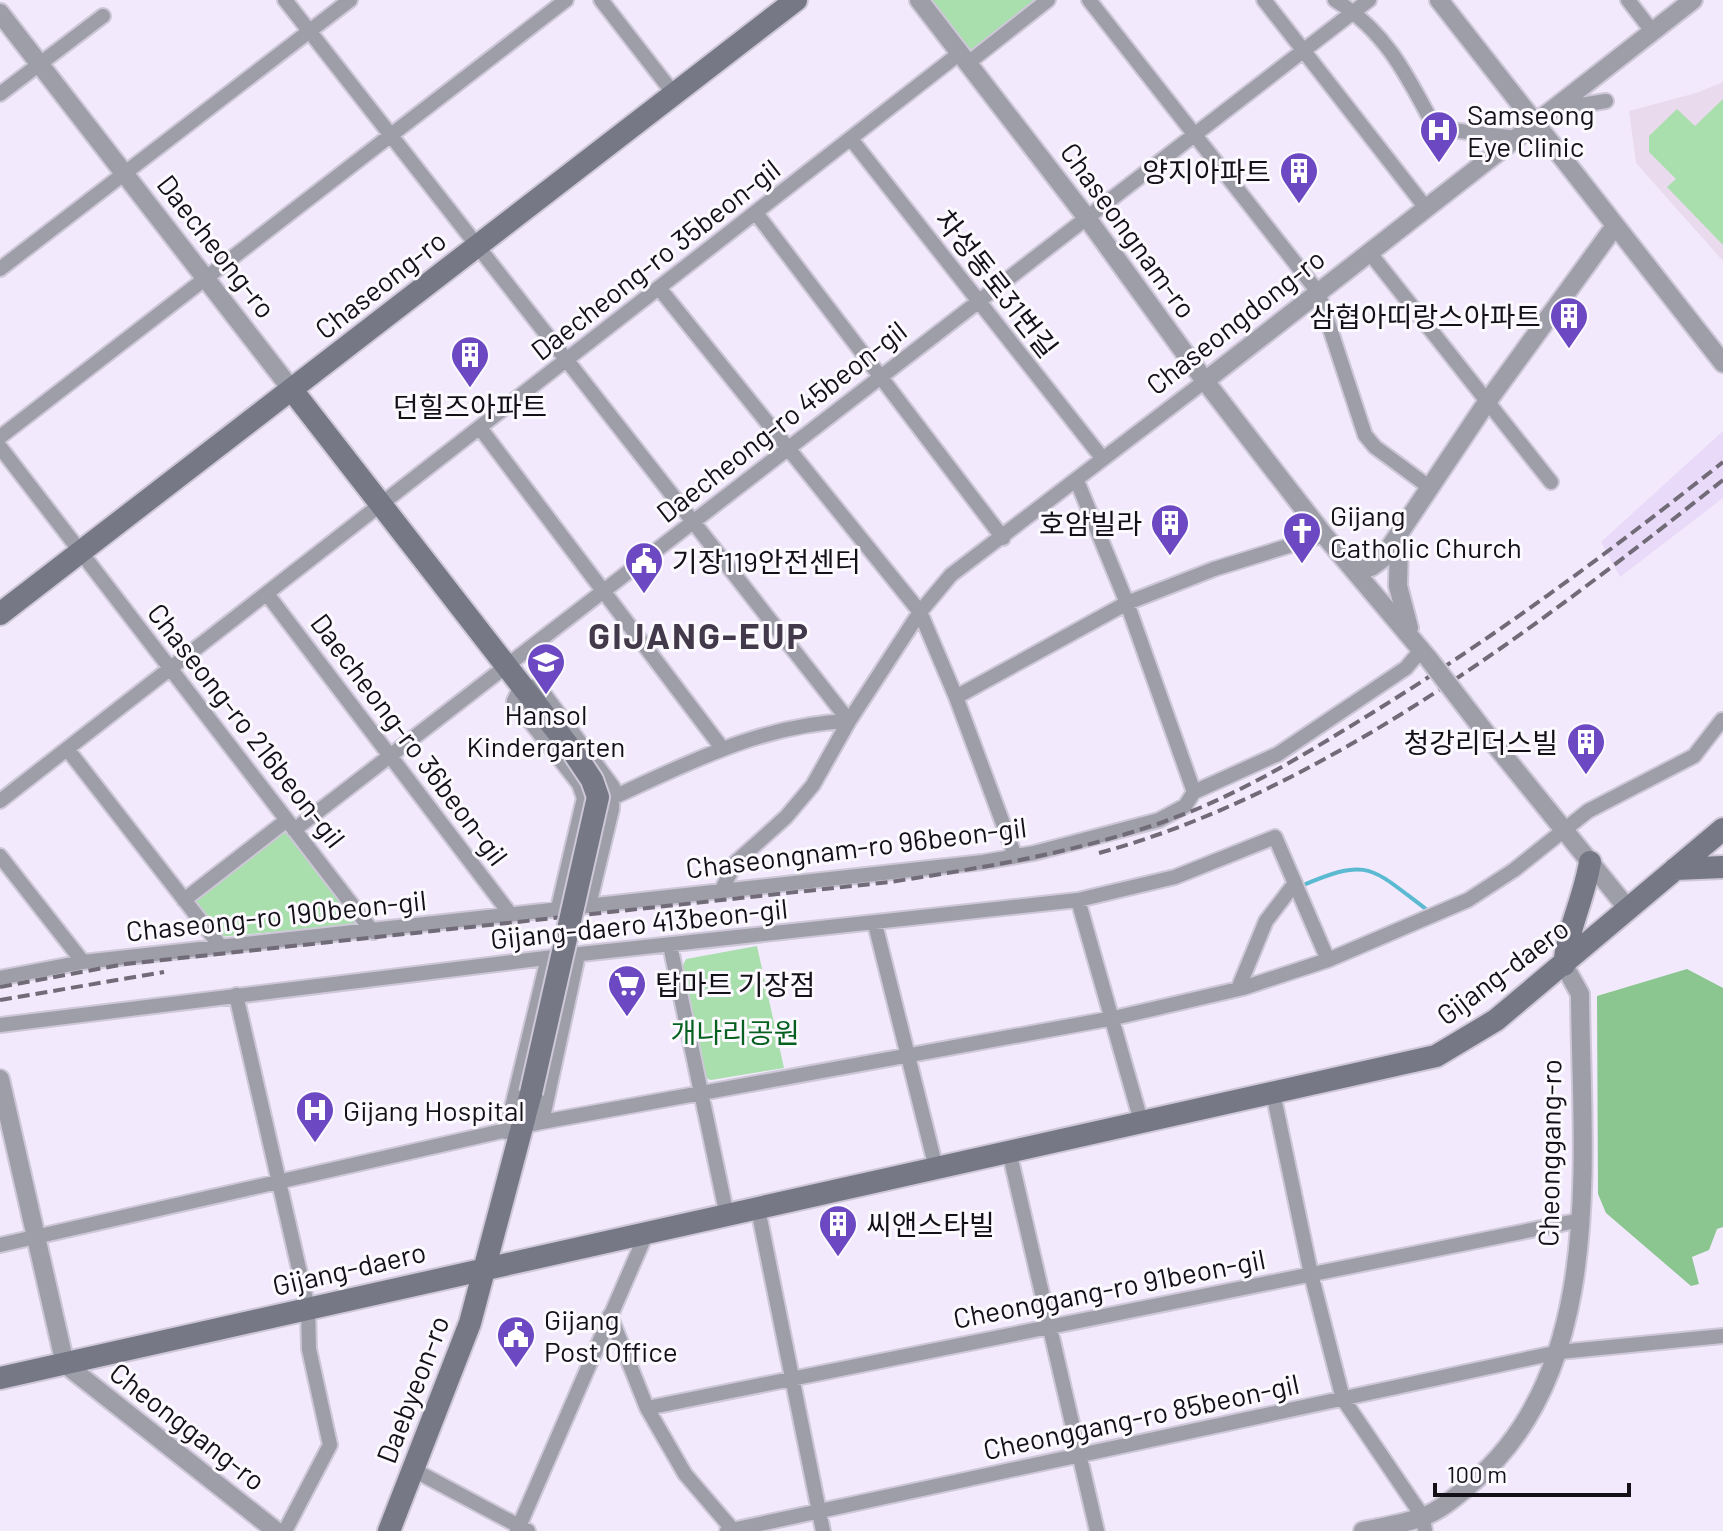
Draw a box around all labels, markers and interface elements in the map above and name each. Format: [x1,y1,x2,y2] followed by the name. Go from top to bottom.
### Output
[1467,97,1595,163] place label: Samseong Eye Clinic
[1418,109,1460,164] hospital icon: Samseong Eye Clinic
[1054,136,1204,324] street label: Chaseongnam-ro
[1278,150,1320,205] building icon: 양지아파트
[524,151,786,367] street label: Daecheong-ro 35beon-gil
[1142,154,1271,188] place label: 양지아파트
[151,168,283,324] street label: Daecheong-ro
[929,202,1065,364] street label: 차성동로31번길
[308,222,452,346] street label: Chaseong-ro
[1139,241,1331,401] street label: Chaseongdong-ro
[1548,295,1590,350] building icon: 삼협아띠랑스아파트
[1309,299,1541,333] place label: 삼협아띠랑스아파트
[649,313,913,529] street label: Daecheong-ro 45beon-gil
[449,334,491,389] building icon: 던힐즈아파트
[393,389,547,423] place label: 던힐즈아파트
[1330,498,1522,564] place label: Gijang Catholic Church
[1149,502,1191,557] building icon: 호암빌라
[1039,506,1142,540] place label: 호암빌라
[1281,510,1323,565] church icon: Gijang Catholic Church
[623,540,665,595] public building icon: 기장119안전센터
[672,544,861,578] place label: 기장119안전센터
[141,596,353,854] street label: Chaseong-ro 216beon-gil
[304,606,516,872] street label: Daecheong-ro 36beon-gil
[588,613,810,656] district label: GIJANG-EUP
[525,641,567,696] school or university icon: Hansol Kindergarten
[467,697,625,763] place label: Hansol Kindergarten
[1565,721,1607,776] building icon: 청강리더스빌
[1403,725,1558,759] place label: 청강리더스빌
[684,809,1028,885] street label: Chaseongnam-ro 96beon-gil
[124,882,428,948] street label: Chaseong-ro 190beon-gil
[489,890,789,956] street label: Gijang-daero 413beon-gil
[1429,910,1575,1032] street label: Gijang-daero
[606,963,648,1018] supermarket icon: 탑마트 기장점
[655,967,815,1001] place label: 탑마트 기장점
[671,1015,799,1049] park label: 개나리공원
[1530,1059,1568,1247] street label: Cheonggang-ro
[294,1089,336,1144] hospital icon: Gijang Hospital
[343,1093,525,1127] place label: Gijang Hospital
[817,1203,859,1258] building icon: 씨앤스타빌
[866,1207,995,1241] place label: 씨앤스타빌
[269,1234,429,1302] street label: Gijang-daero
[950,1241,1268,1335] street label: Cheonggang-ro 91beon-gil
[544,1302,678,1368] place label: Gijang Post Office
[368,1310,456,1468] street label: Daebyeon-ro
[495,1314,537,1369] public building icon: Gijang Post Office
[104,1355,272,1497] street label: Cheonggang-ro
[980,1366,1302,1466] street label: Cheonggang-ro 85beon-gil
[1435,1447,1629,1497] scale bar
[1447,1459,1507,1488] text: 100 m

